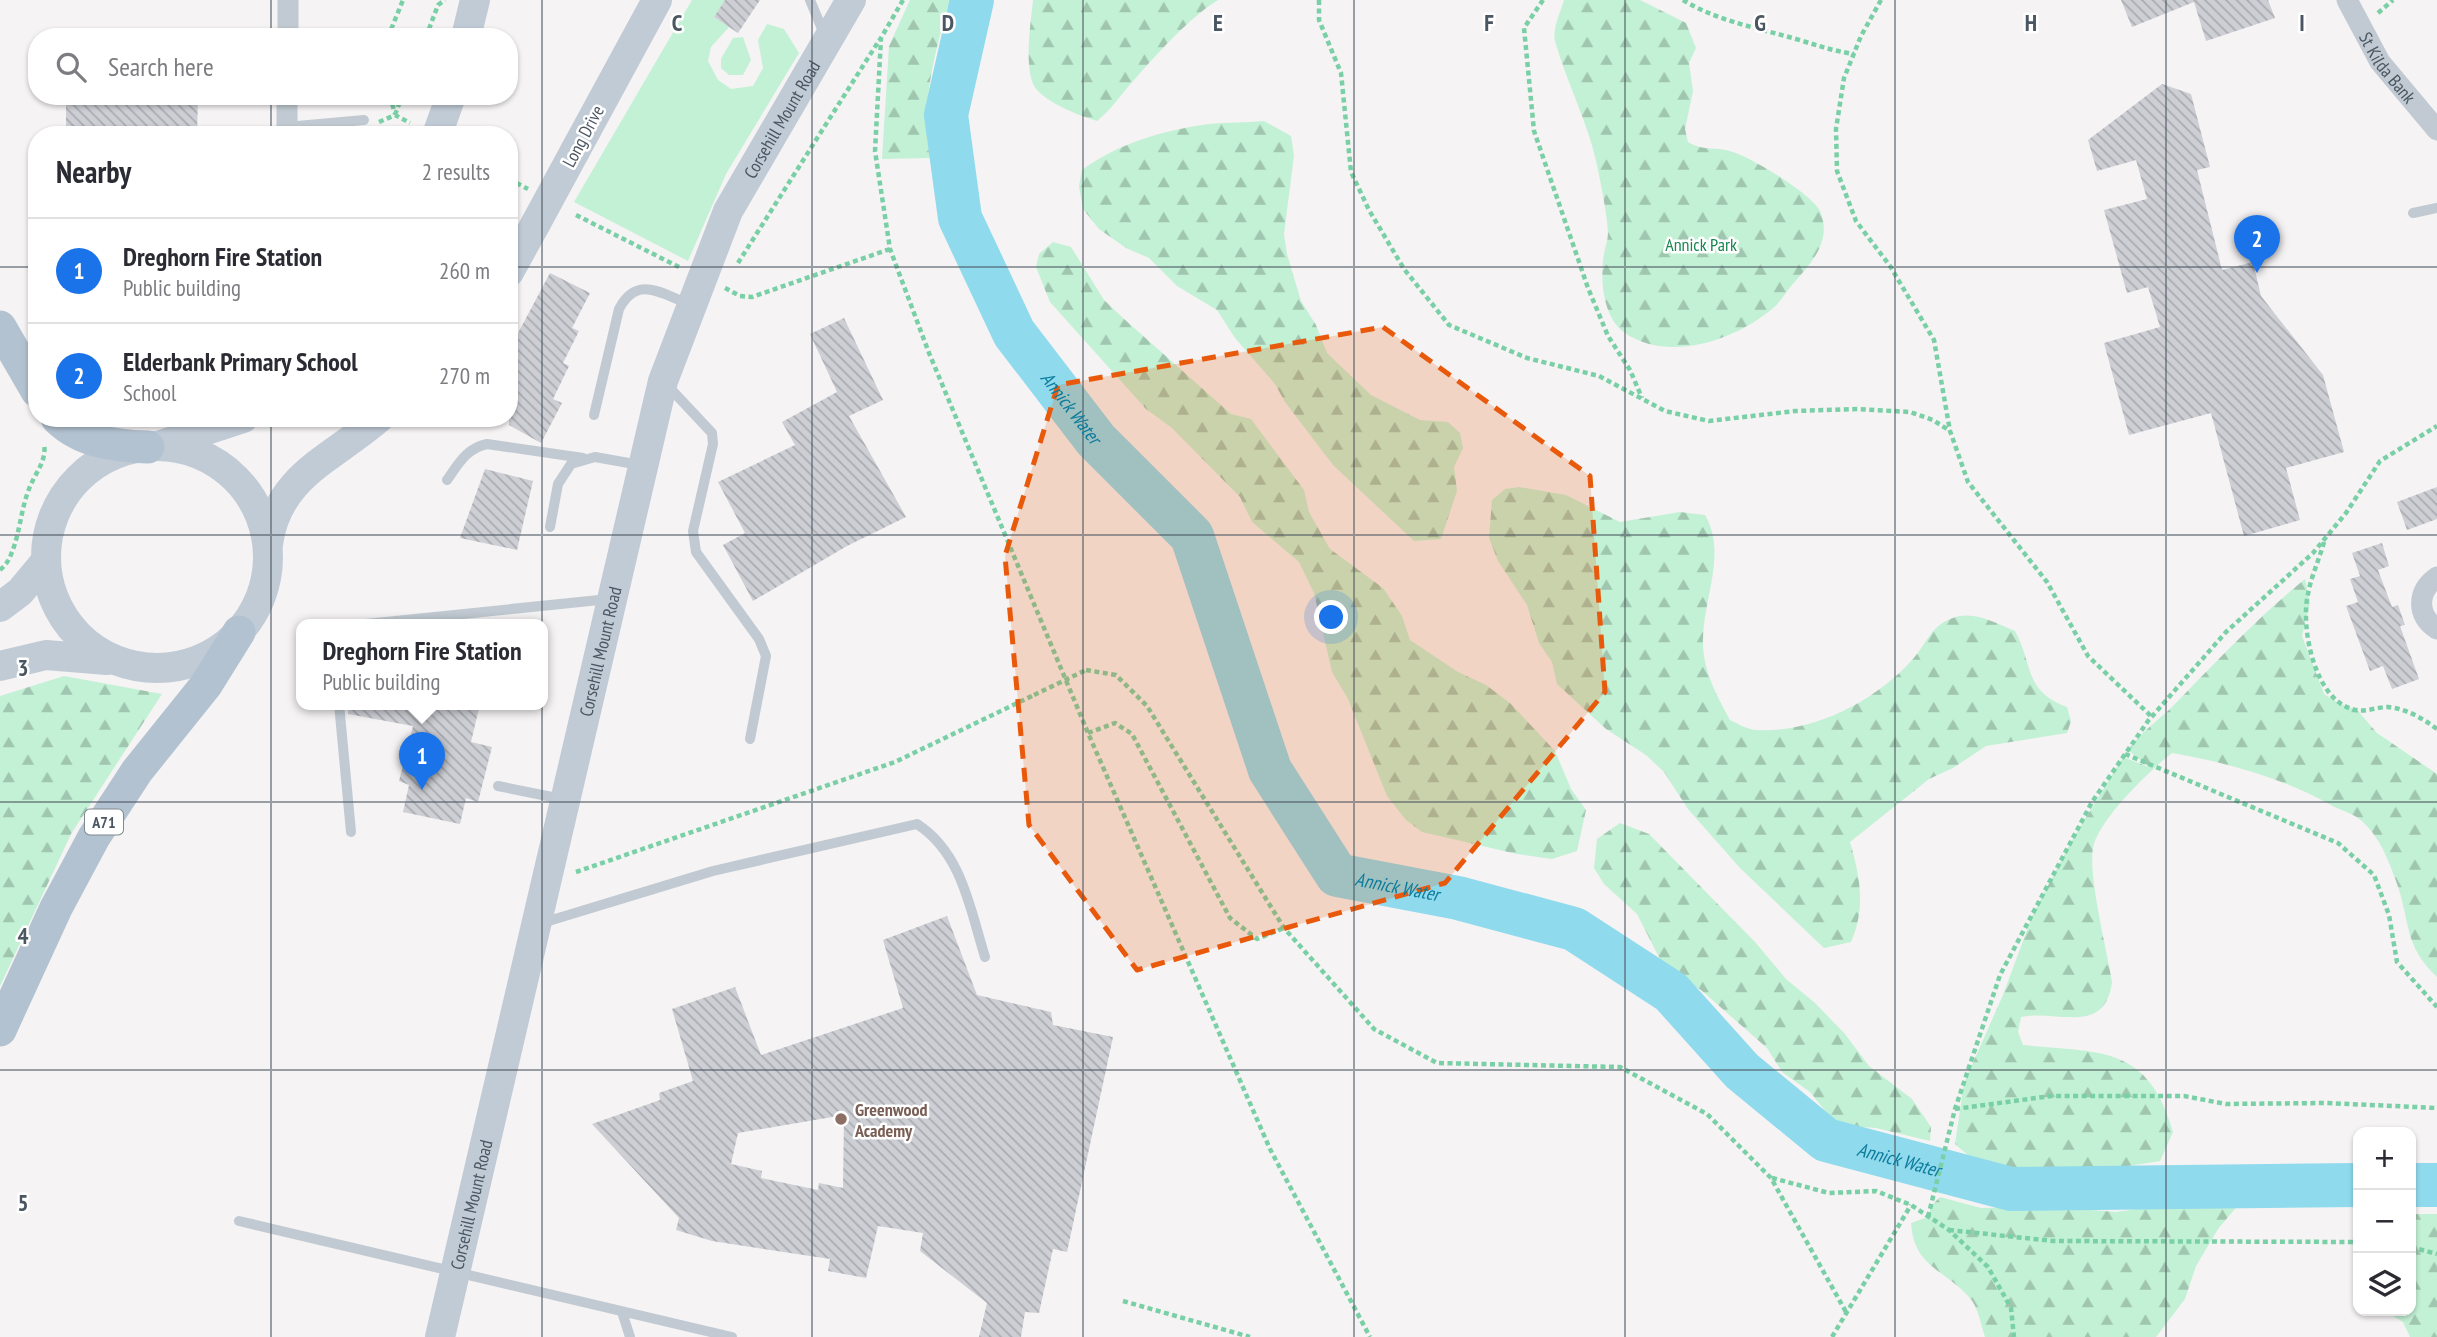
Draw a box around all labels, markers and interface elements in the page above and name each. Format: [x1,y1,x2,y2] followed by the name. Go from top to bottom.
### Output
[672,8,683,37] text: C
[942,8,954,37] text: D
[1213,8,1223,37] text: E
[1484,8,1494,37] text: F
[1754,8,1766,37] text: G
[2025,8,2037,37] text: H
[2299,8,2305,37] text: I
[28,28,518,105] search box
[2354,28,2421,108] street label: St Kilda Bank
[52,48,90,86] icon: search
[108,50,214,83] text: Search here
[738,56,825,182] street label: Corsehill Mount Road
[557,101,609,171] street label: Long Drive
[56,152,131,191] text: Nearby
[422,157,490,186] text: 2 results
[2234,215,2280,273] pin: 2
[1665,233,1737,256] park label: Annick Park
[123,240,322,273] text: Dreghorn Fire Station
[74,256,85,285] text: 1
[439,256,490,285] text: 260 m
[123,273,241,302] text: Public building
[123,345,358,378] text: Elderbank Primary School
[74,361,85,390] text: 2
[439,361,490,390] text: 270 m
[1036,367,1108,451] water label: Annick Water
[123,378,176,407] text: School
[574,584,626,719] street label: Corsehill Mount Road
[1314,600,1348,634] your location
[296,619,548,710] popup
[322,634,522,667] text: Dreghorn Fire Station
[18,653,29,682] text: 3
[322,667,440,696] text: Public building
[399,732,445,790] pin: 1
[85,810,123,834] road number: A71
[1353,867,1444,907] water label: Annick Water
[18,921,29,950] text: 4
[854,1098,927,1142] place label: Greenwood Academy
[833,1111,849,1127] marker: Greenwood Academy
[2353,1127,2416,1316] map controls
[2353,1127,2416,1190] button: +
[445,1137,497,1272] street label: Corsehill Mount Road
[1855,1137,1946,1183] water label: Annick Water
[18,1188,29,1217] text: 5
[2353,1190,2416,1253] button: −
[2353,1253,2416,1316] button: layers

